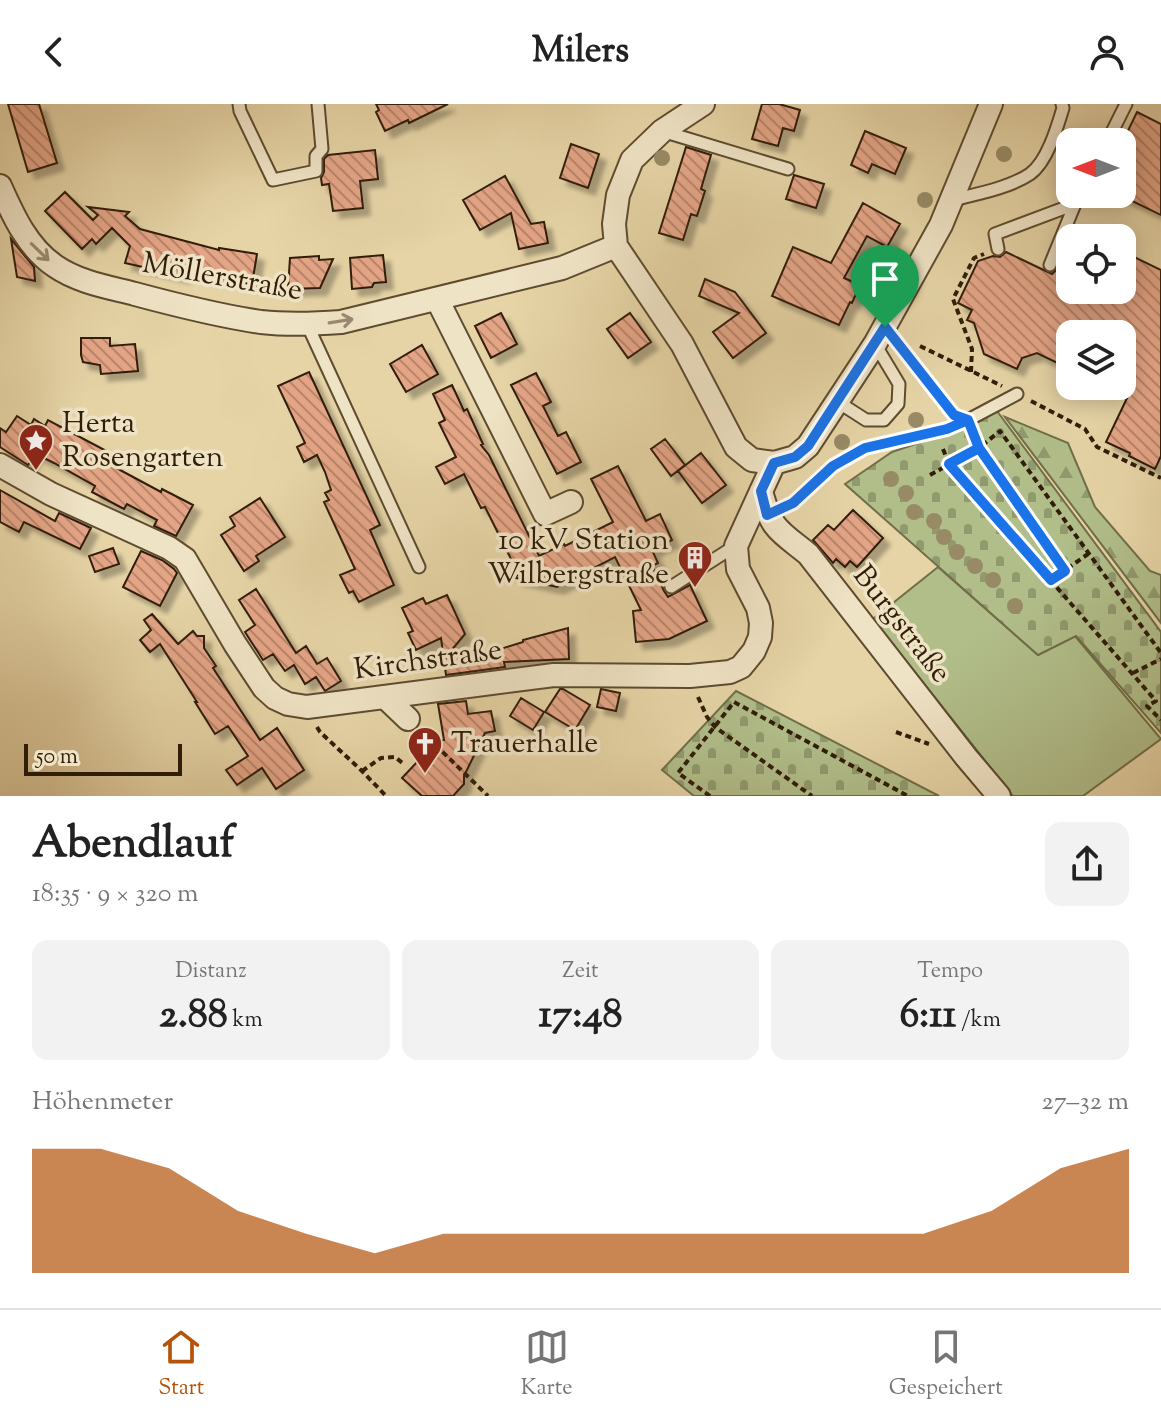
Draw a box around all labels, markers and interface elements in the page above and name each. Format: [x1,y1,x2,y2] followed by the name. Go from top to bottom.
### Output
[532,26,629,78] text: Milers
[32,30,76,74] icon: back
[1085,30,1129,74] icon: person
[1056,128,1136,208] north arrow
[1056,128,1136,400] map controls
[1056,224,1136,304] button: locate
[30,242,50,261] one-way arrow
[139,243,305,313] street label: Möllerstraße
[851,245,919,327] pin
[863,257,907,301] icon: arrive
[328,313,354,328] one-way arrow
[1056,320,1136,400] button: layers
[62,403,224,480] place label: Herta Rosengarten
[17,422,55,472] place icon: Herta Rosengarten
[487,520,669,597] place label: 10 kV Station Wilbergstraße
[676,539,714,589] building icon: 10 kV Station Wilbergstraße
[841,557,961,693] street label: Burgstraße
[351,629,505,693] street label: Kirchstraße
[451,723,598,766] place label: Trauerhalle
[406,725,444,775] church icon: Trauerhalle
[24,740,182,776] scale bar
[36,742,78,774] text: 50 m
[32,814,235,877] text: Abendlauf
[1045,822,1129,906] button: share
[32,876,199,913] text: 18:35 · 9 × 320 m
[175,956,246,988] text: Distanz
[562,956,599,988] text: Zeit
[917,956,983,988] text: Tempo
[159,988,228,1045] text: 2.88
[538,988,623,1045] text: 17:48
[899,988,956,1045] text: 6:11
[228,1005,263,1037] text: km
[956,1005,1001,1037] text: /km
[32,1084,173,1121] text: Höhenmeter
[1042,1084,1129,1121] text: 27–32 m
[158,1325,204,1405] tab: Start
[521,1325,572,1405] tab: Karte
[889,1325,1003,1405] tab: Gespeichert

